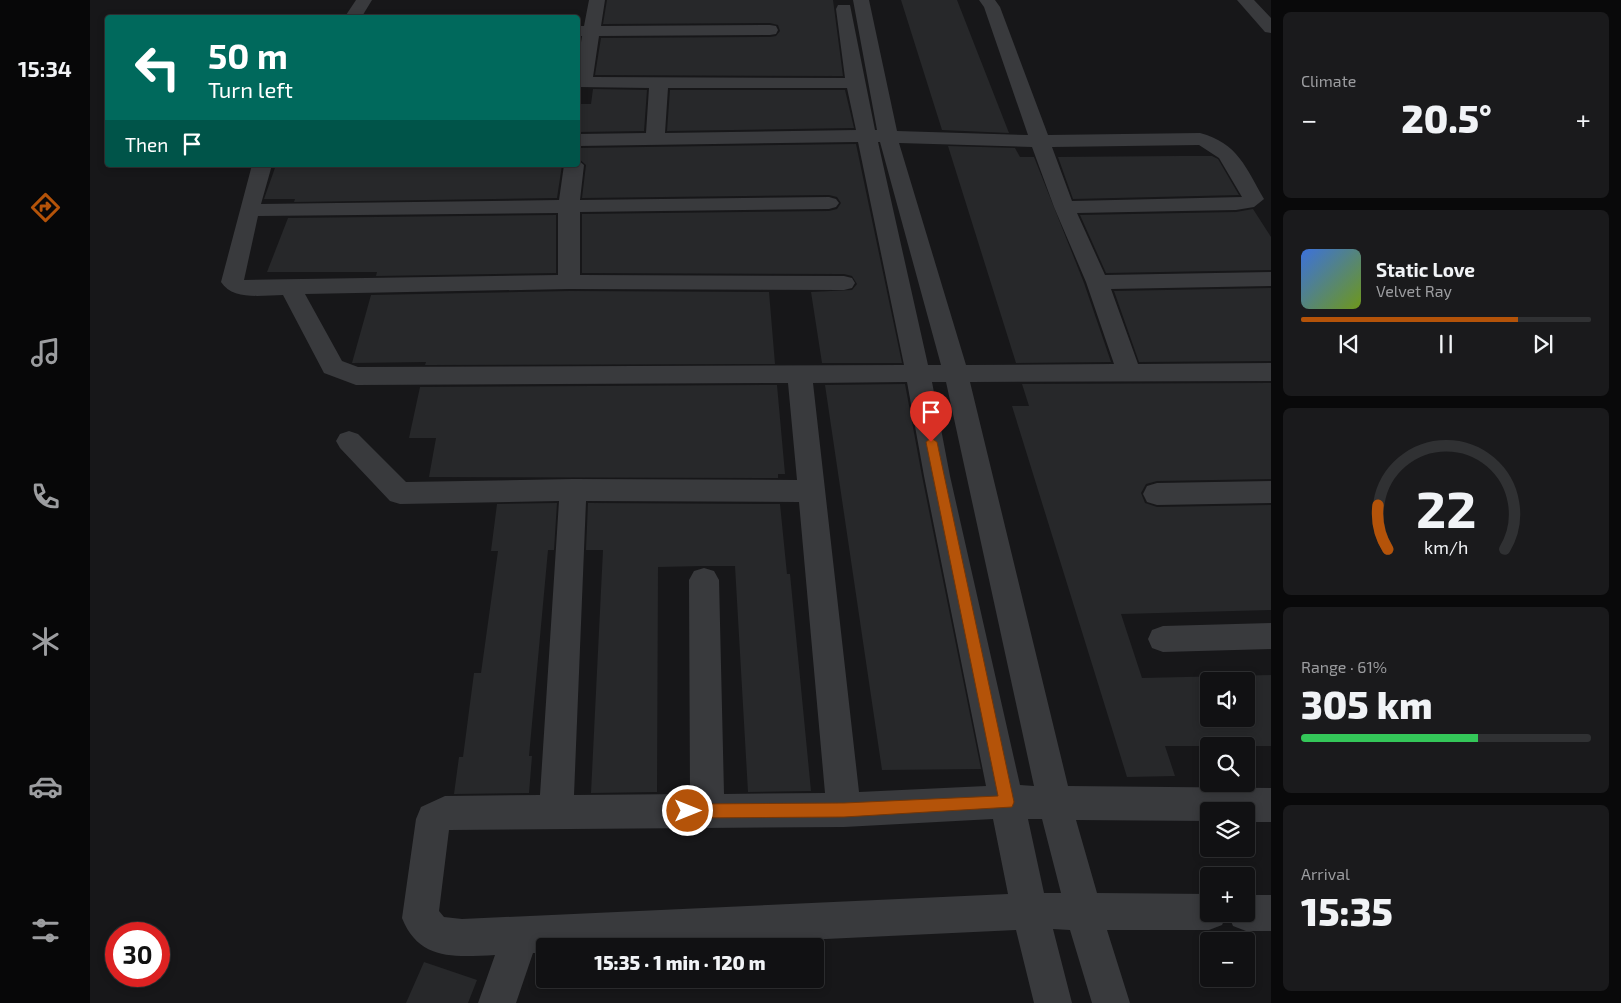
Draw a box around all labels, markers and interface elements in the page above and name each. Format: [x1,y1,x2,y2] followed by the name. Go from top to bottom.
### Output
[208,34,288,76] text: 50 m
[125,35,190,100] icon: left
[18,55,72,81] text: 15:34
[1301,71,1356,90] text: Climate
[208,76,293,102] text: Turn left
[1401,95,1492,141] text: 20.5°
[1301,102,1317,136] text: −
[1576,102,1591,136] text: +
[178,130,206,158] icon: arrive
[125,133,168,156] text: Then
[28,190,63,225] icon: directions
[1376,258,1475,281] text: Static Love
[1376,281,1452,300] text: Velvet Ray
[1335,330,1363,358] icon: previous
[1432,330,1460,358] icon: pause
[1529,330,1557,358] icon: next
[28,335,63,370] icon: music
[910,391,952,442] pin
[917,398,945,426] icon: arrive
[1416,476,1476,538] text: 22
[28,479,63,514] icon: phone
[1424,536,1468,558] text: km/h
[28,624,63,659] icon: climate
[1301,657,1387,676] text: Range · 61%
[1200,672,1255,987] map controls
[1200,672,1255,727] button: sound
[1301,681,1433,727] text: 305 km
[1200,737,1255,792] button: search
[28,769,63,804] icon: car
[661,784,713,836] position arrow
[1200,802,1255,857] button: layers
[1301,864,1350,883] text: Arrival
[1200,867,1255,922] button: +
[1301,888,1393,934] text: 15:35
[28,913,63,948] icon: filters
[105,922,170,987] speed limit sign: 30
[1200,932,1255,987] button: −
[594,951,766,974] text: 15:35 · 1 min · 120 m

